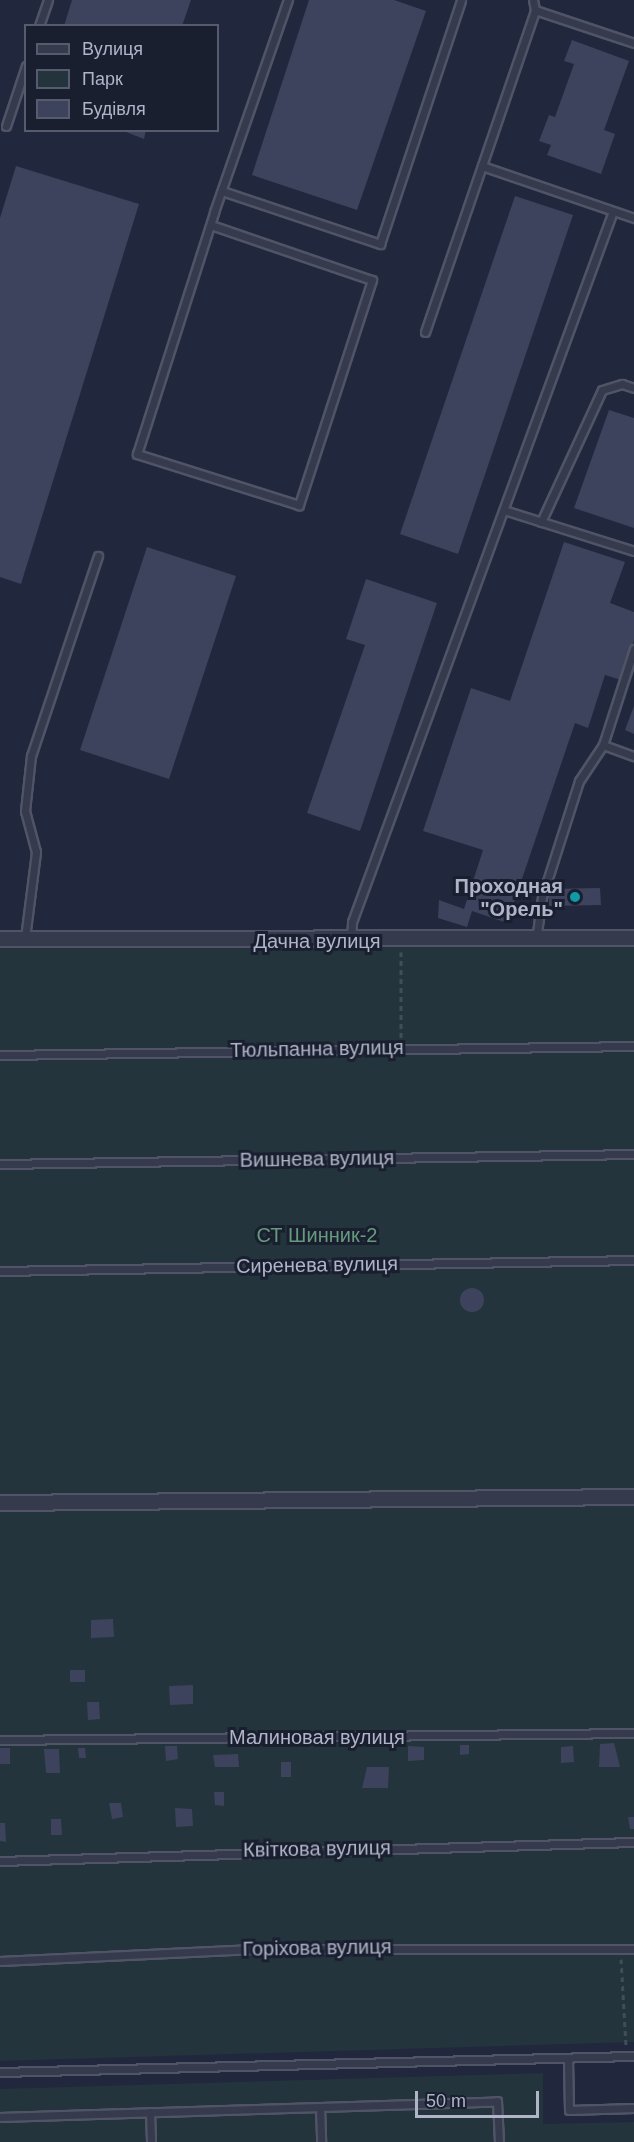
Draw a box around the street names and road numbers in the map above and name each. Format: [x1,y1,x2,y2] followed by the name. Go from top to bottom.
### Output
[253,929,381,953] street label: Дачна вулиця
[230,1035,404,1063] street label: Тюльпанна вулиця
[239,1146,395,1172] street label: Вишнева вулиця
[236,1252,398,1278] street label: Сиренева вулиця
[229,1725,405,1749] street label: Малиновая вулиця
[243,1836,391,1862] street label: Квіткова вулиця
[242,1935,392,1961] street label: Горіхова вулиця

